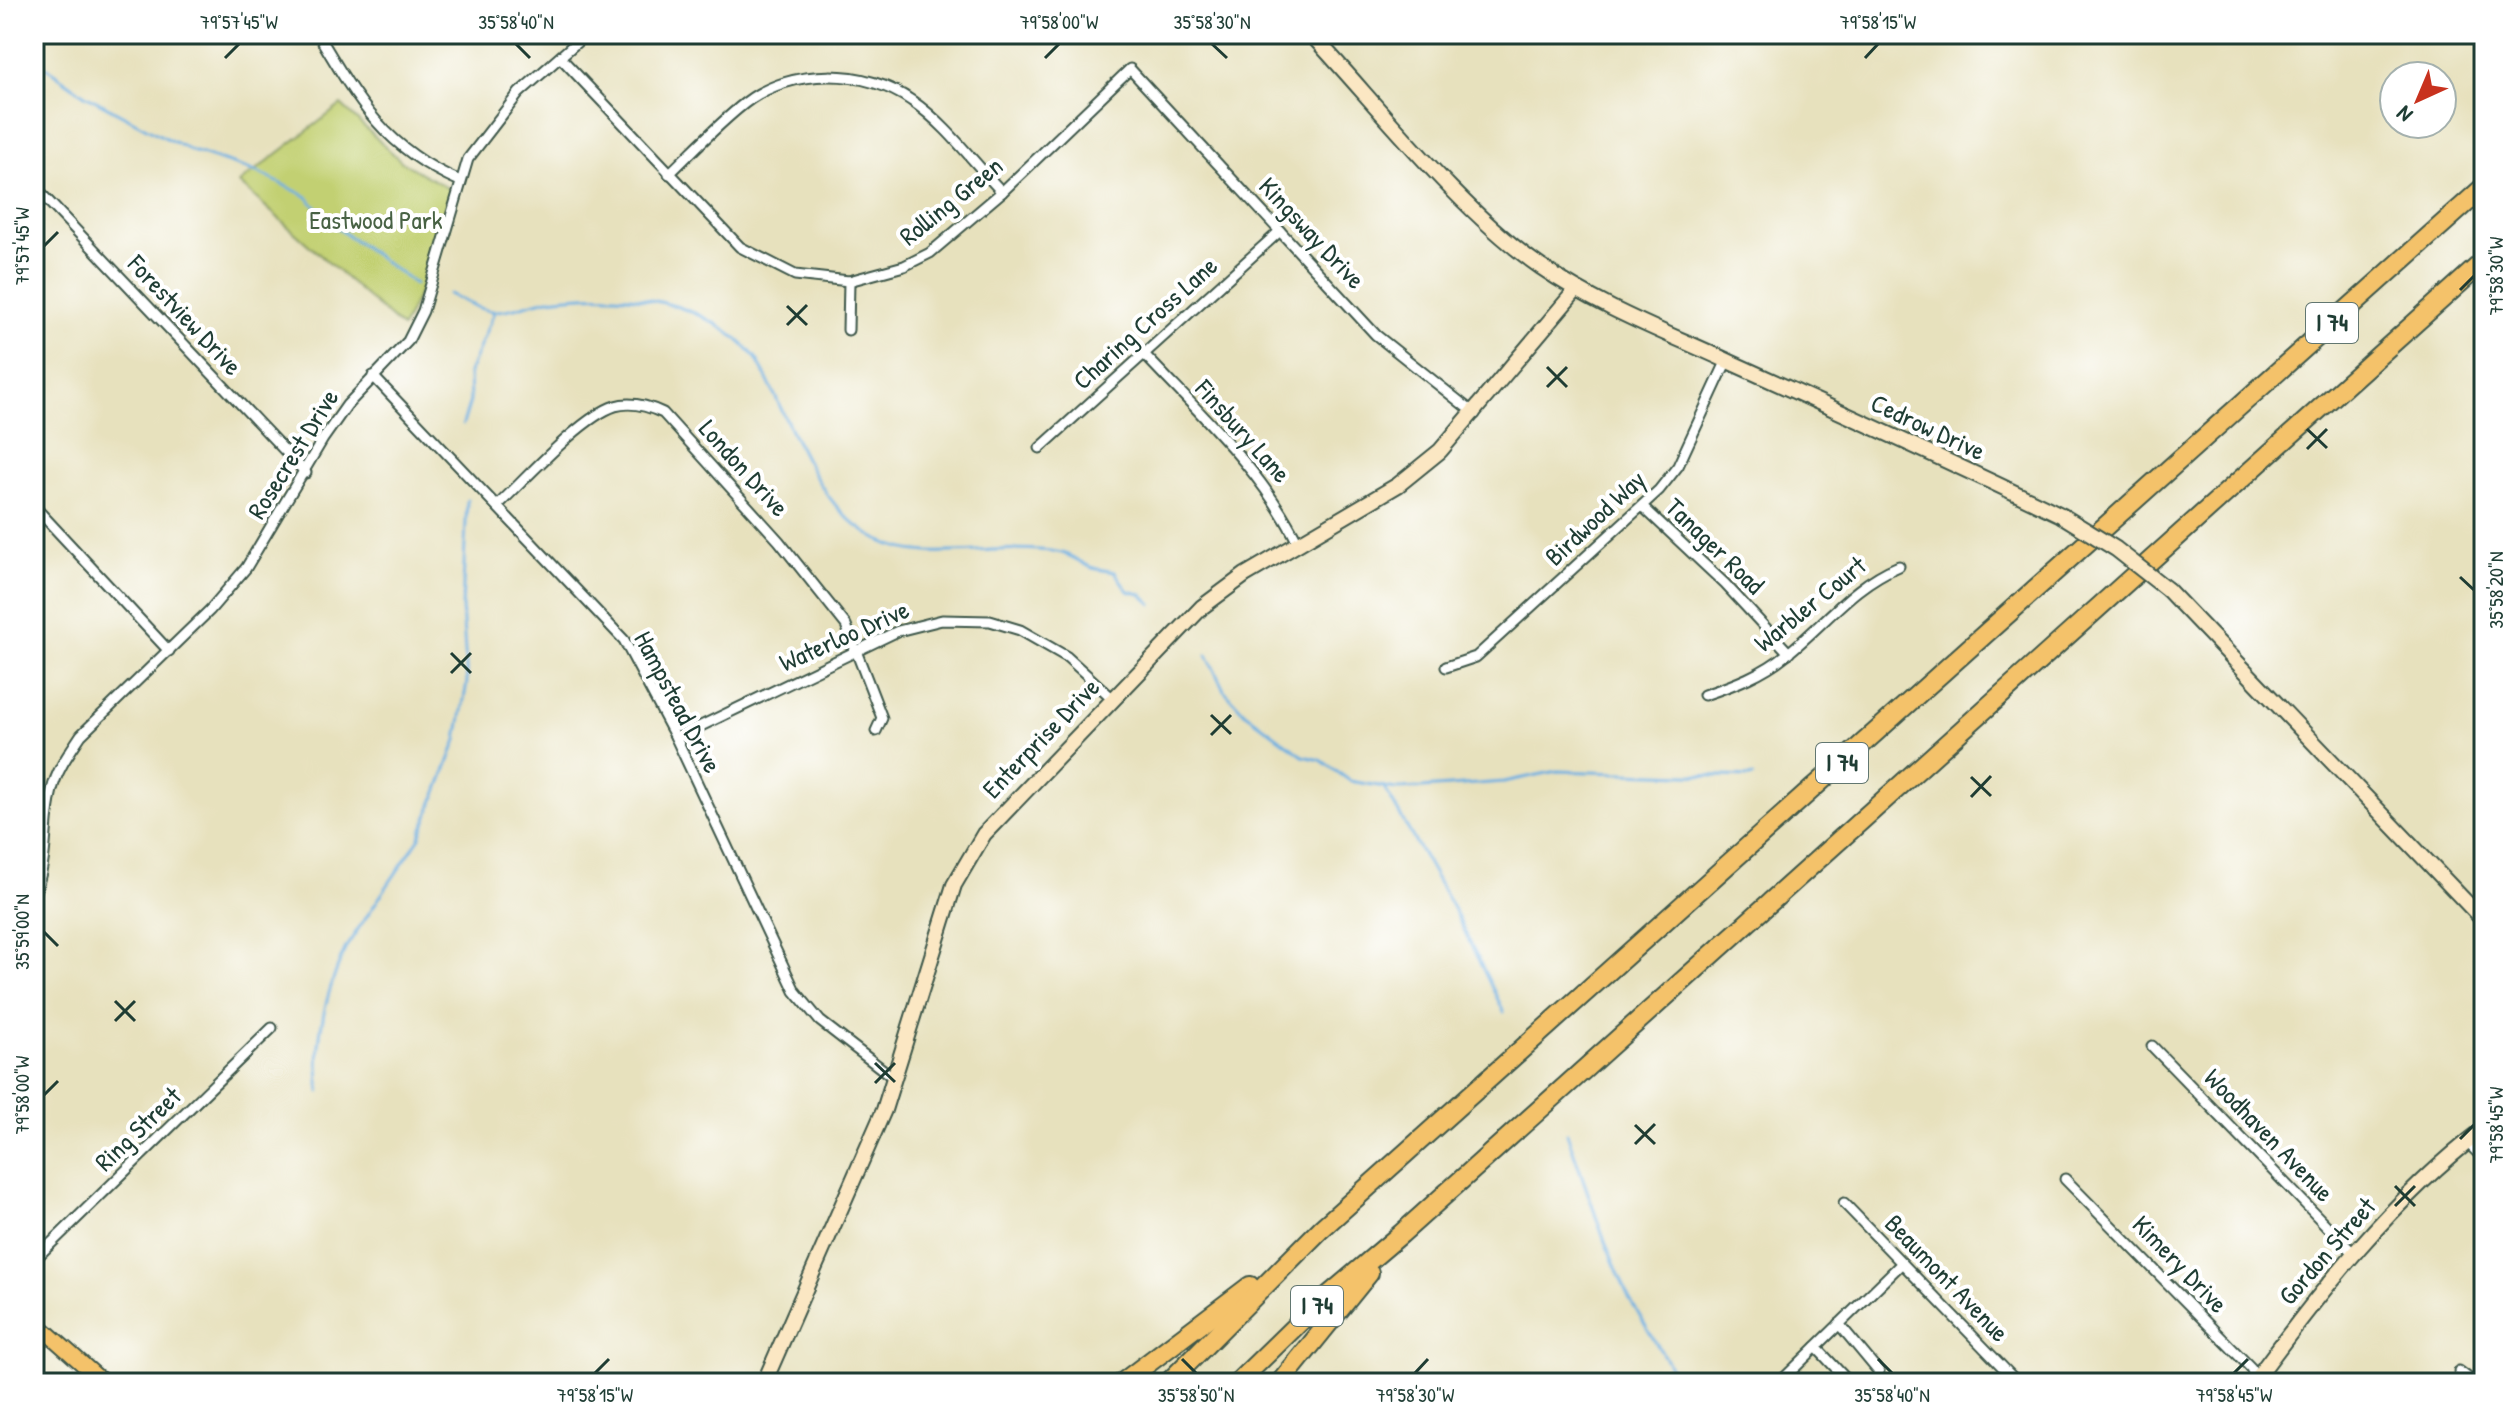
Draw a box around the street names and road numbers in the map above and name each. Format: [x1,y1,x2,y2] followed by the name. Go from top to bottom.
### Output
[892,148,1010,253] street label: Rolling Green
[1252,169,1373,296] street label: Kingsway Drive
[120,246,250,383] street label: Forestview Drive
[1065,248,1224,397] street label: Charing Cross Lane
[2306,303,2358,343] road number: I 74
[1187,371,1299,490] street label: Finsbury Lane
[239,382,346,525] street label: Rosecrest Drive
[1865,385,1991,468] street label: Cedrow Drive
[691,412,797,524] street label: London Drive
[1537,462,1652,573] street label: Birdwood Way
[1658,490,1772,602] street label: Tanager Road
[1747,547,1874,659] street label: Warbler Court
[774,591,914,680] street label: Waterloo Drive
[626,625,730,779] street label: Hampstead Drive
[974,670,1107,805] street label: Enterprise Drive
[1816,743,1868,783] road number: I 74
[2197,1060,2342,1209] street label: Woodhaven Avenue
[87,1078,189,1179] street label: Ring Street
[2270,1189,2384,1312] street label: Gordon Street
[1877,1206,2017,1349] street label: Beaumont Avenue
[2125,1207,2236,1320] street label: Kimery Drive
[1291,1286,1343,1326] road number: I 74

